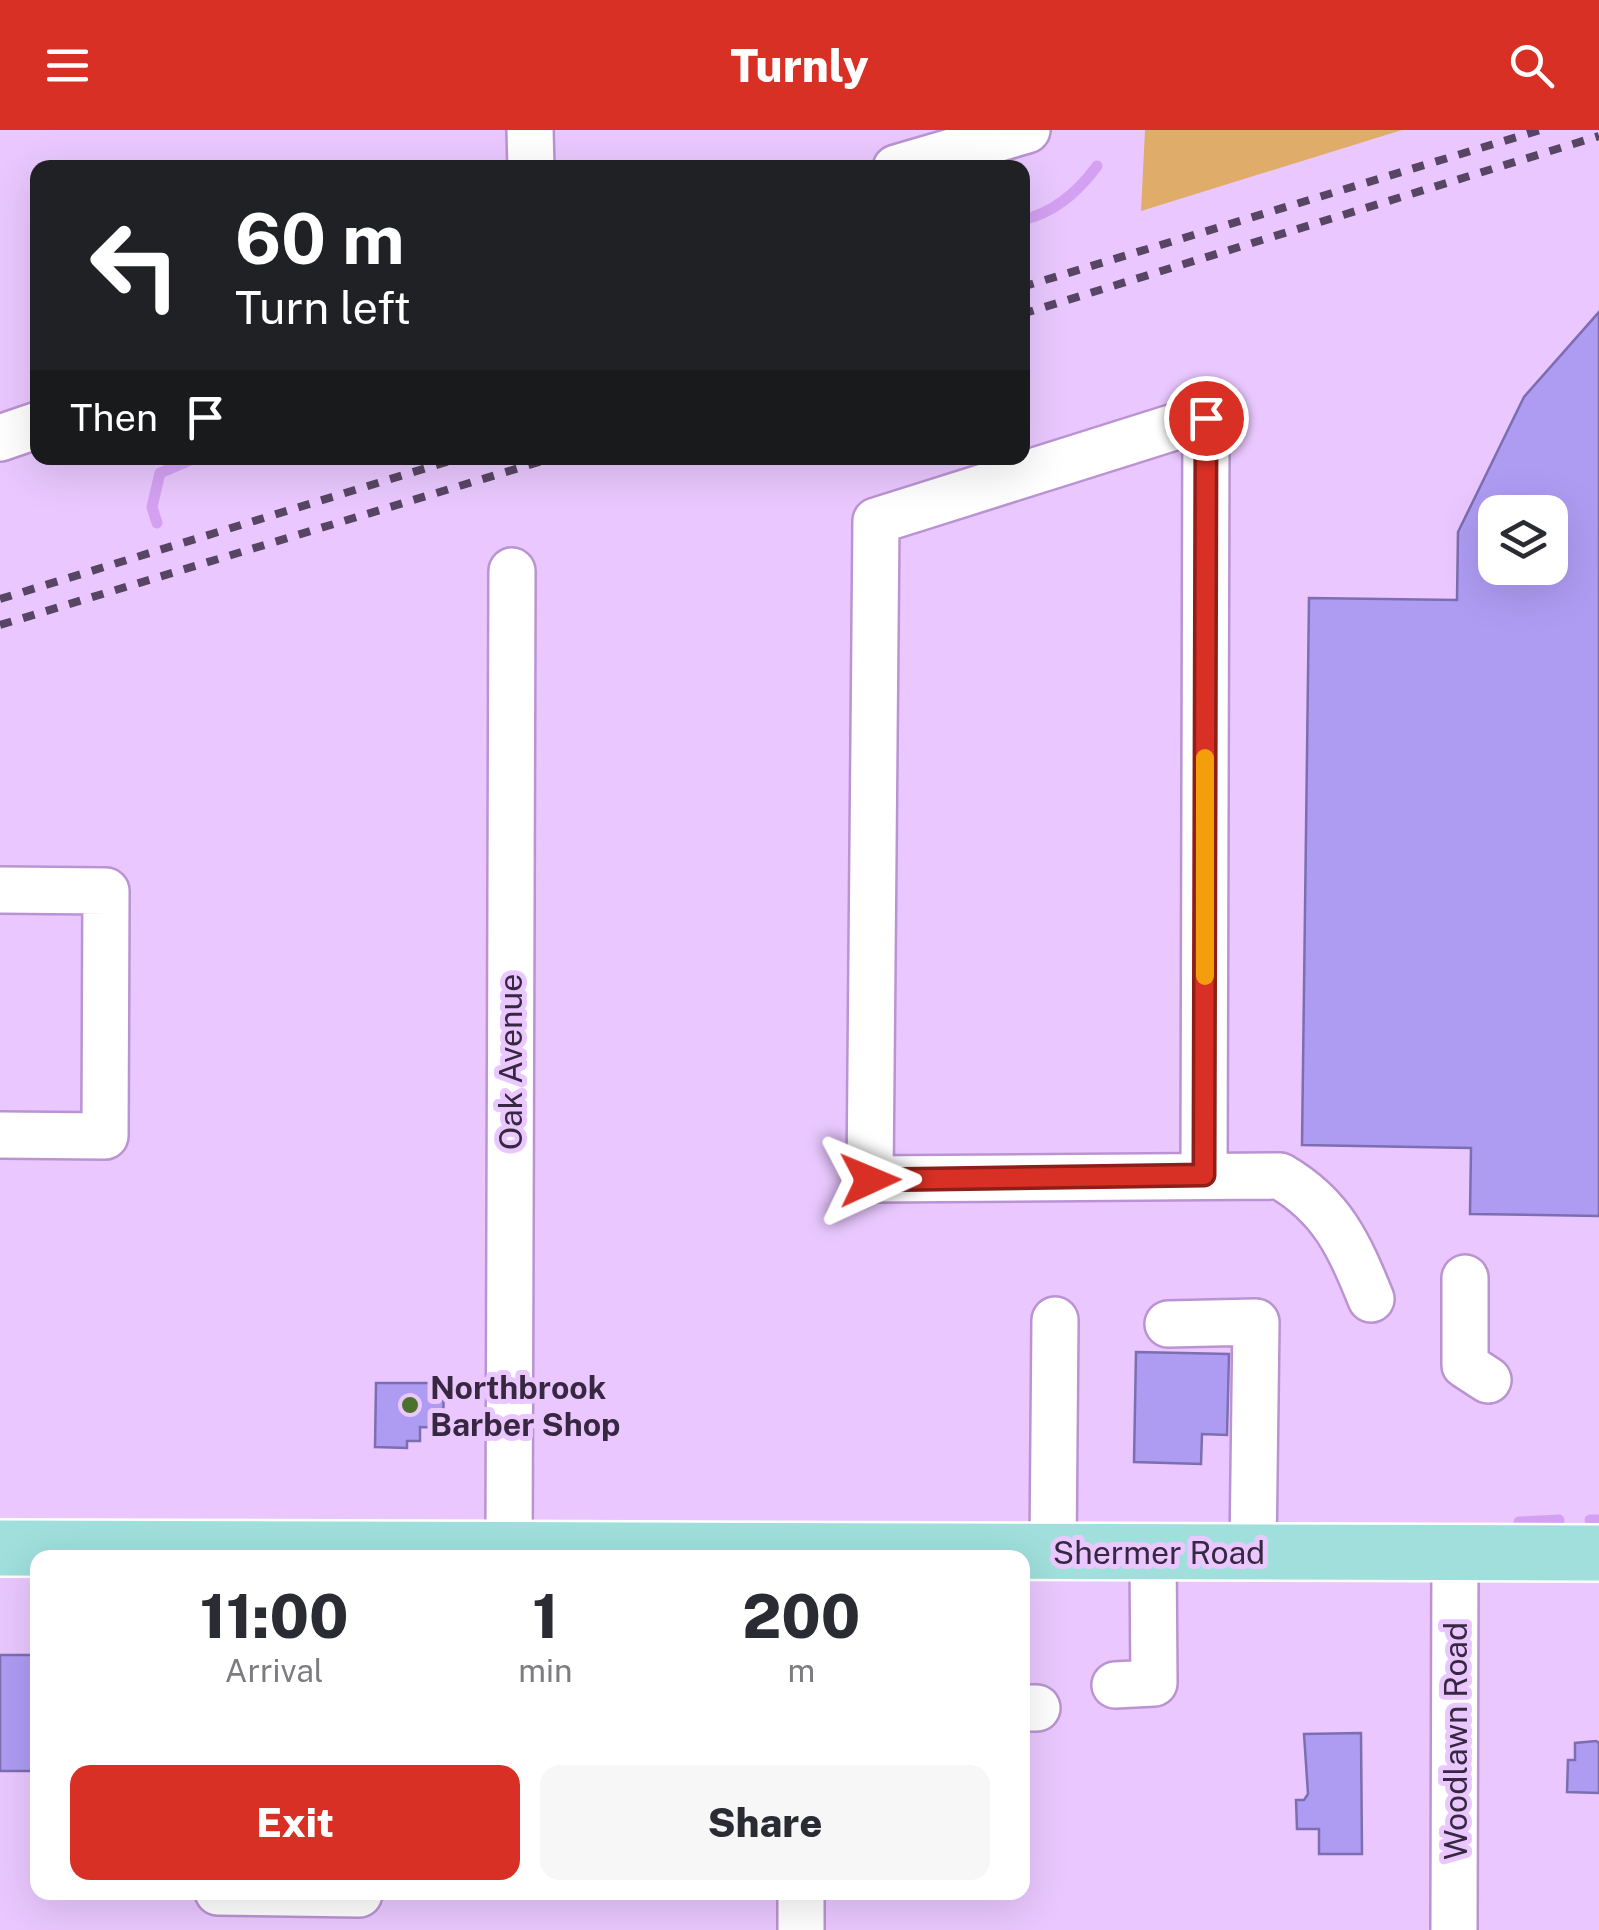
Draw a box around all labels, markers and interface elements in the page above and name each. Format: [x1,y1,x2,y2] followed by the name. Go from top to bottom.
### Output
[40,38,95,93] icon: menu
[1504,38,1559,93] icon: search
[730,39,869,92] text: Turnly
[235,197,405,280] text: 60 m
[70,200,200,330] icon: left
[235,281,411,334] text: Turn left
[1164,376,1249,461] pin
[178,390,233,445] icon: arrive
[1179,391,1234,446] icon: arrive
[70,395,158,440] text: Then
[1478,495,1568,585] map controls
[1478,495,1568,585] button: layers
[492,974,529,1150] street label: Oak Avenue
[818,1128,922,1232] position arrow
[430,1369,620,1443] place label: Northbrook Barber Shop
[399,1394,421,1416] marker: Northbrook Barber Shop
[1053,1534,1265,1571] street label: Shermer Road
[200,1581,349,1652] text: 11:00
[532,1581,559,1652] text: 1
[742,1581,860,1652] text: 200
[1437,1622,1474,1860] street label: Woodlawn Road
[225,1652,324,1689] text: Arrival
[518,1652,573,1689] text: min
[787,1652,815,1689] text: m
[70,1765,520,1880] button: Exit
[540,1765,990,1880] button: Share

